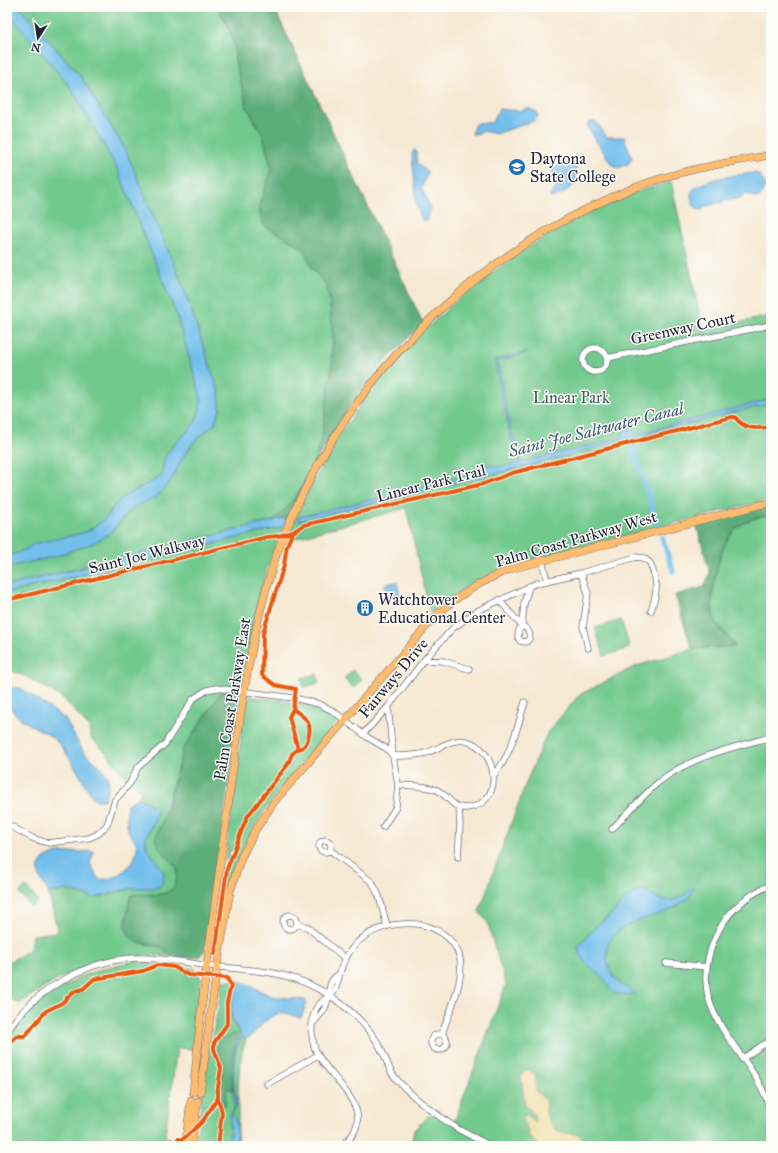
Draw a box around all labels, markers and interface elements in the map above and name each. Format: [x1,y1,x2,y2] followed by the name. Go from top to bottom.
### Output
[18,18,58,58] north arrow
[29,40,42,55] text: N
[530,149,616,187] place label: Daytona State College
[507,157,527,177] school or university icon: Daytona State College
[629,308,737,348] street label: Greenway Court
[533,388,610,407] park label: Linear Park
[505,398,687,462] water label: Saint Joe Saltwater Canal
[374,460,488,506] street label: Linear Park Trail
[493,507,659,571] street label: Palm Coast Parkway West
[87,530,208,579] street label: Saint Joe Walkway
[378,590,505,627] place label: Watchtower Educational Center
[355,598,375,618] building icon: Watchtower Educational Center
[210,616,254,782] street label: Palm Coast Parkway East
[354,634,432,722] street label: Fairways Drive

